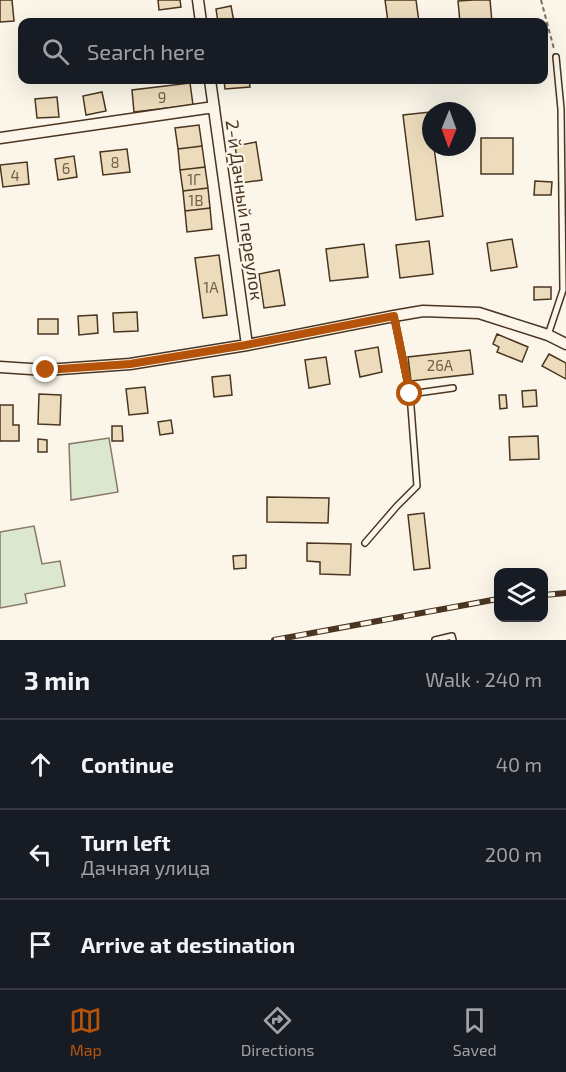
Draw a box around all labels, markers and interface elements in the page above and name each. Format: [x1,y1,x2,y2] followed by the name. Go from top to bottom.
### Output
[18,18,548,84] search box
[39,35,72,68] icon: search
[87,38,205,64] text: Search here
[158,88,166,106] house number: 9
[422,102,476,156] north arrow
[221,118,269,302] street label: 2-й Дачный переулок
[110,153,120,171] house number: 8
[62,159,70,177] house number: 6
[10,166,20,184] house number: 4
[187,170,201,188] house number: 1Г
[188,191,204,209] house number: 1В
[203,278,219,296] house number: 1А
[32,356,58,382] route end
[427,356,454,374] house number: 26А
[396,380,422,406] route start
[494,568,548,622] map controls
[494,568,548,622] button: layers
[24,664,90,695] text: 3 min
[425,667,542,691] text: Walk · 240 m
[24,748,57,781] icon: ahead
[81,751,174,777] text: Continue
[496,752,542,776] text: 40 m
[81,829,170,855] text: Turn left
[24,838,57,871] icon: left
[485,842,542,866] text: 200 m
[81,855,210,879] text: Дачная улица
[24,928,57,961] icon: arrive
[81,931,295,957] text: Arrive at destination
[69,1004,102,1059] tab: Map
[241,1004,314,1059] tab: Directions
[453,1004,497,1059] tab: Saved

